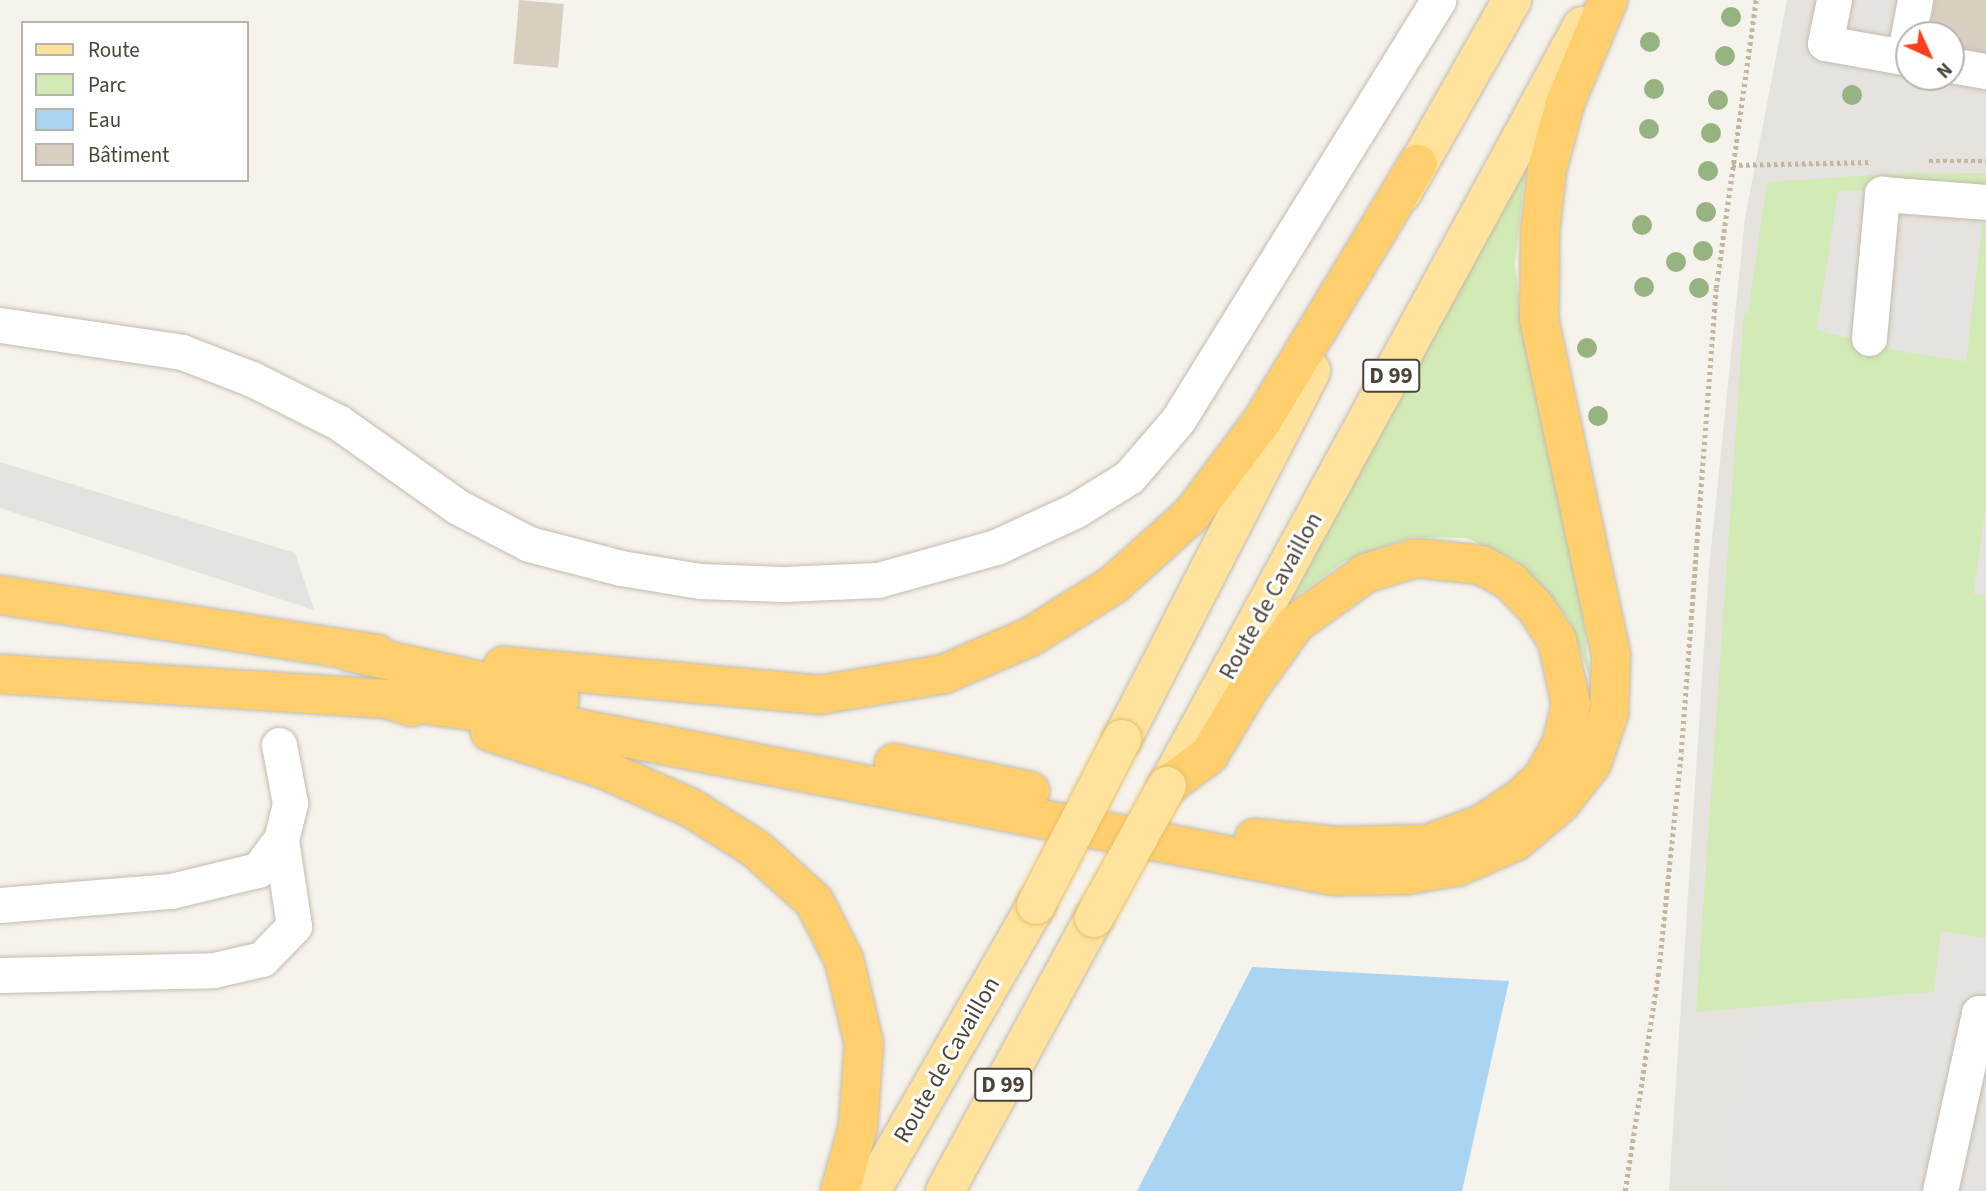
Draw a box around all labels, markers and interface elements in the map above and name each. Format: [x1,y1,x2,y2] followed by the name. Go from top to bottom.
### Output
[21,21,248,182] legend
[1895,21,1965,91] north arrow
[88,35,140,65] text: Route
[1930,56,1958,84] text: N
[88,70,126,100] text: Parc
[88,105,121,135] text: Eau
[88,140,169,170] text: Bâtiment
[1361,356,1421,396] road number: D 99
[1213,507,1329,685] street label: Route de Cavaillon
[888,972,1006,1148] street label: Route de Cavaillon
[973,1066,1033,1104] road number: D 99

